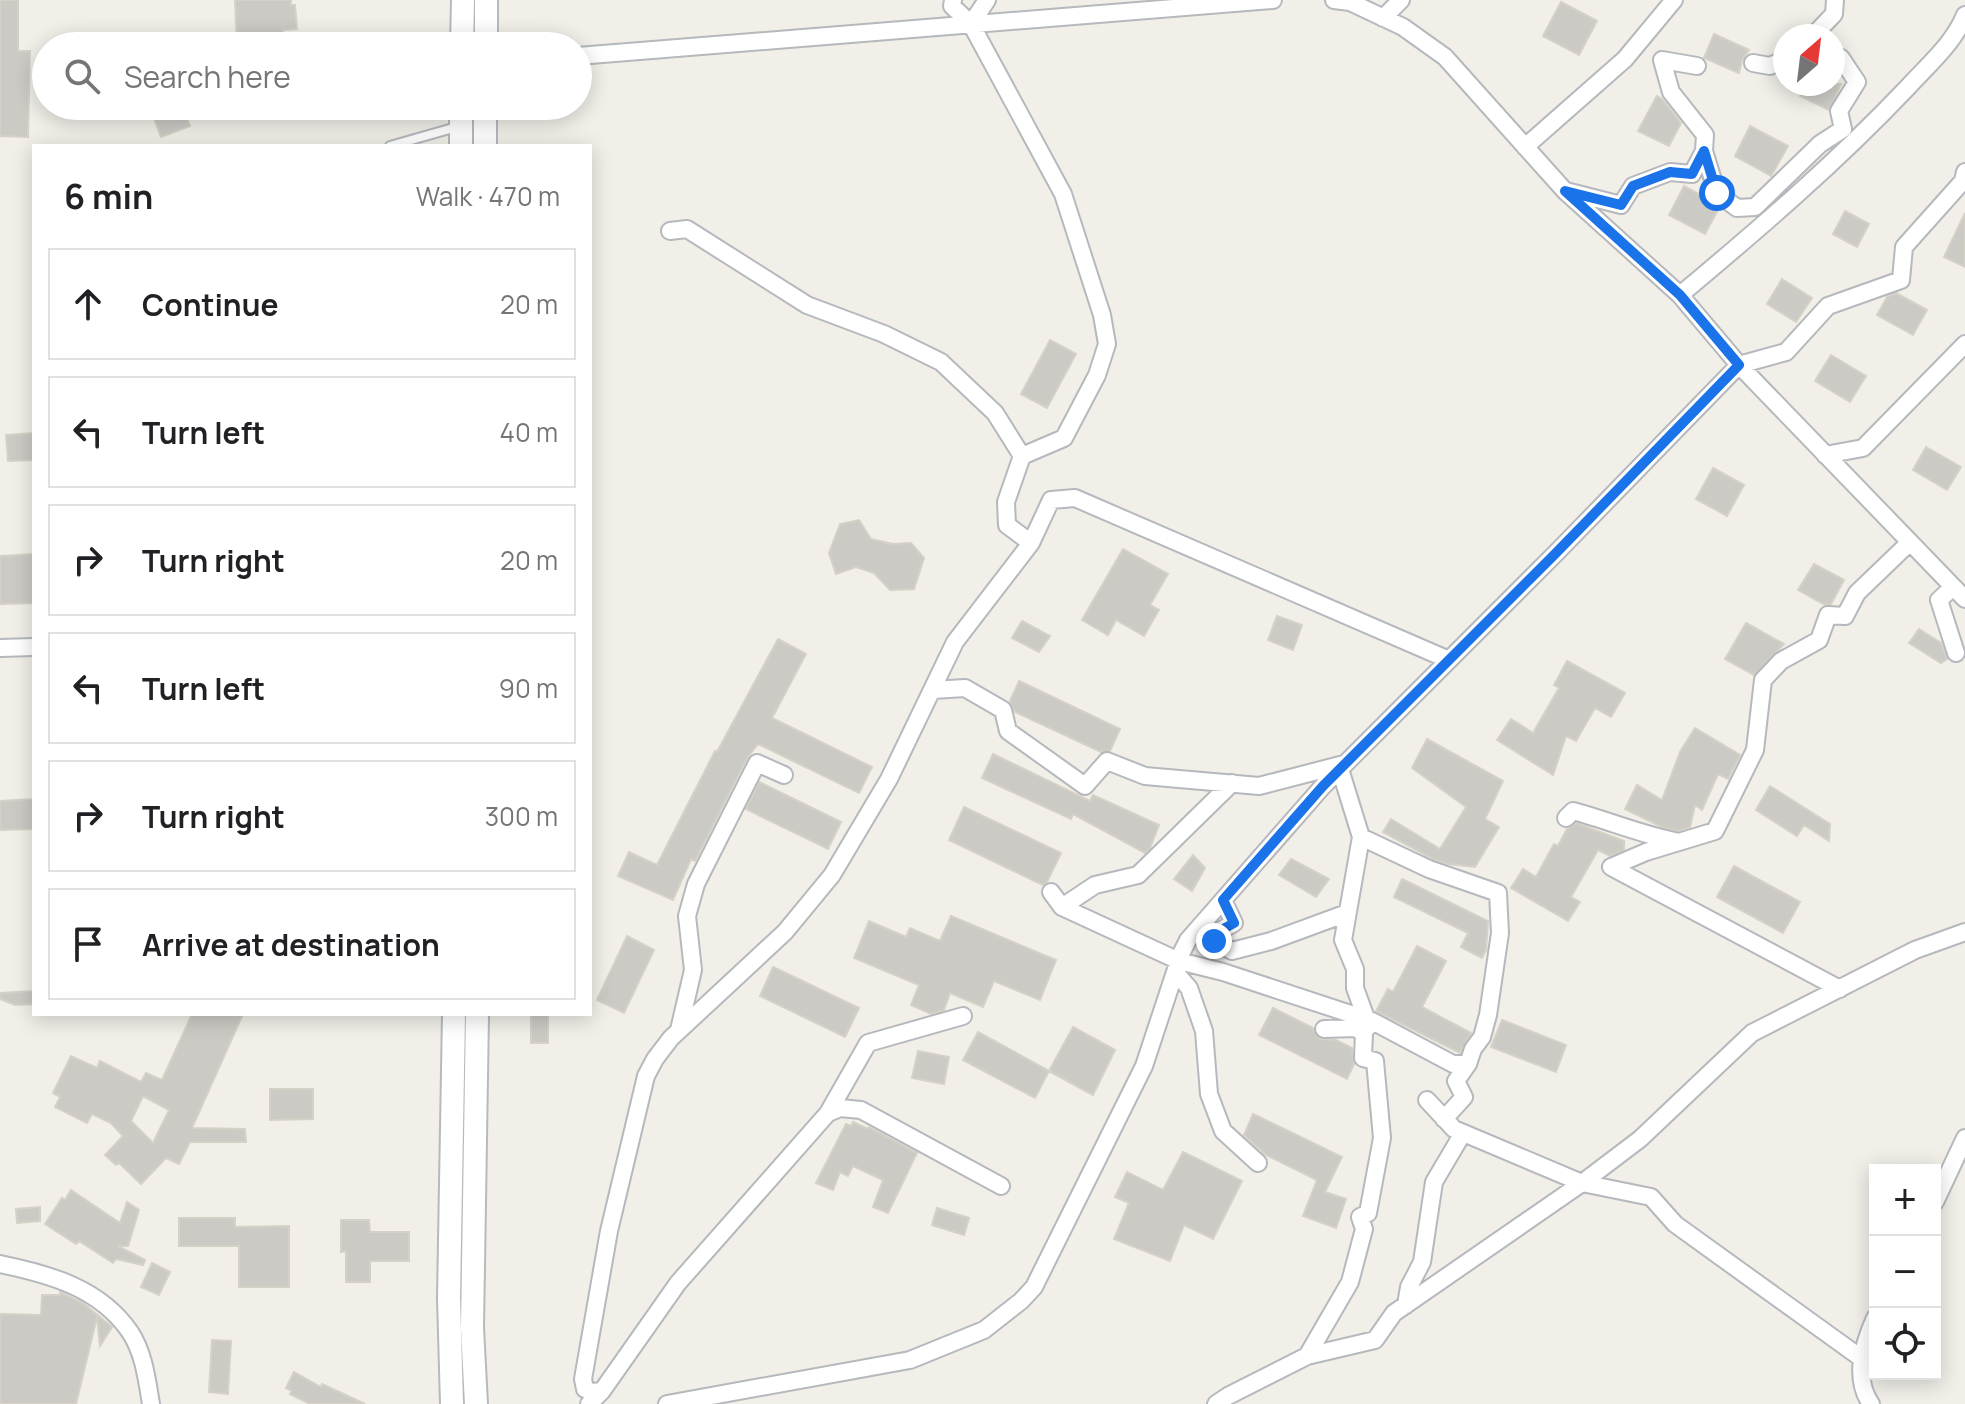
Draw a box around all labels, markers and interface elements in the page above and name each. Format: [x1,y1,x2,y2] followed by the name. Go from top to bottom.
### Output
[1773,24,1845,96] north arrow
[32,32,592,120] search box
[60,54,104,98] icon: search
[124,56,291,97] text: Search here
[64,173,153,219] text: 6 min
[1699,175,1735,211] route start
[416,178,560,214] text: Walk · 470 m
[66,282,110,326] icon: ahead
[142,284,278,325] text: Continue
[500,286,558,322] text: 20 m
[66,410,110,454] icon: left
[142,412,265,453] text: Turn left
[500,414,558,450] text: 40 m
[66,538,110,582] icon: right
[142,540,285,581] text: Turn right
[500,542,558,578] text: 20 m
[66,666,110,710] icon: left
[142,668,265,709] text: Turn left
[499,670,558,706] text: 90 m
[66,794,110,838] icon: right
[142,796,285,837] text: Turn right
[485,798,558,834] text: 300 m
[66,922,110,966] icon: arrive
[1196,923,1232,959] route end
[142,924,440,965] text: Arrive at destination
[1869,1164,1941,1380] map controls
[1869,1164,1941,1236] button: +
[1869,1236,1941,1308] button: −
[1869,1308,1941,1380] button: locate

